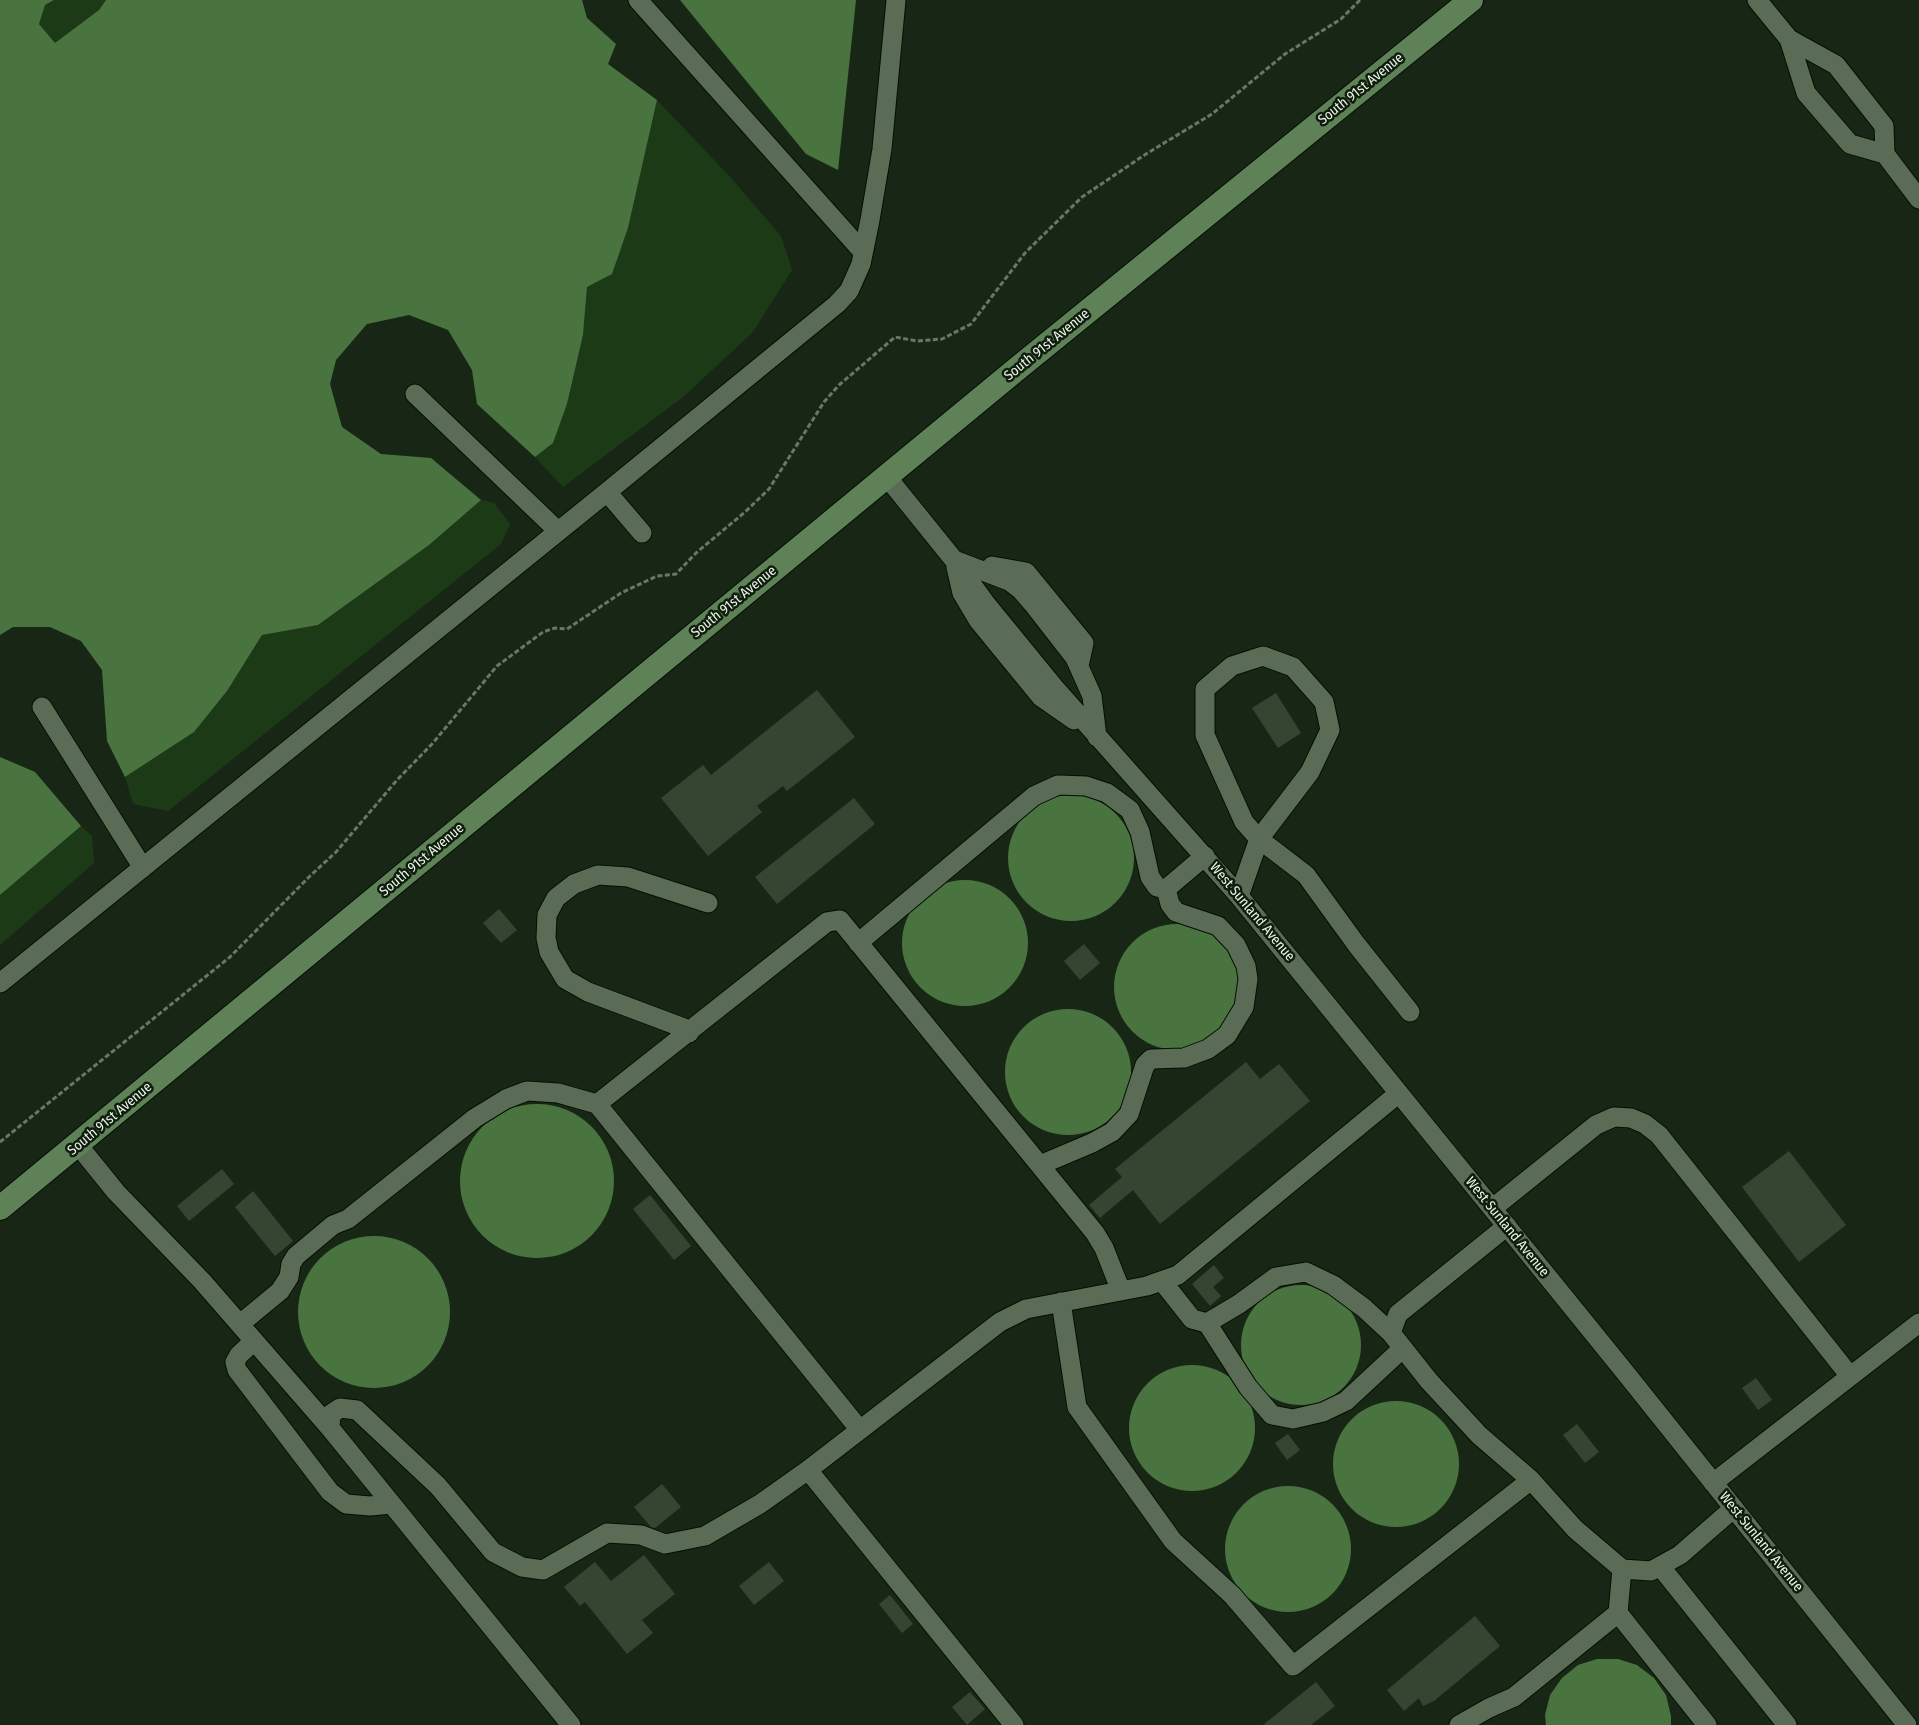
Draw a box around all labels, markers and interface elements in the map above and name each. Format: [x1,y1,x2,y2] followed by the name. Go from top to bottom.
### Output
[1315,49,1407,129] street label: South 91st Avenue
[1001,305,1093,385] street label: South 91st Avenue
[688,562,780,642] street label: South 91st Avenue
[376,820,468,900] street label: South 91st Avenue
[1206,859,1298,965] street label: West Sunland Avenue
[64,1079,156,1159] street label: South 91st Avenue
[1462,1174,1552,1280] street label: West Sunland Avenue
[1716,1489,1806,1595] street label: West Sunland Avenue

